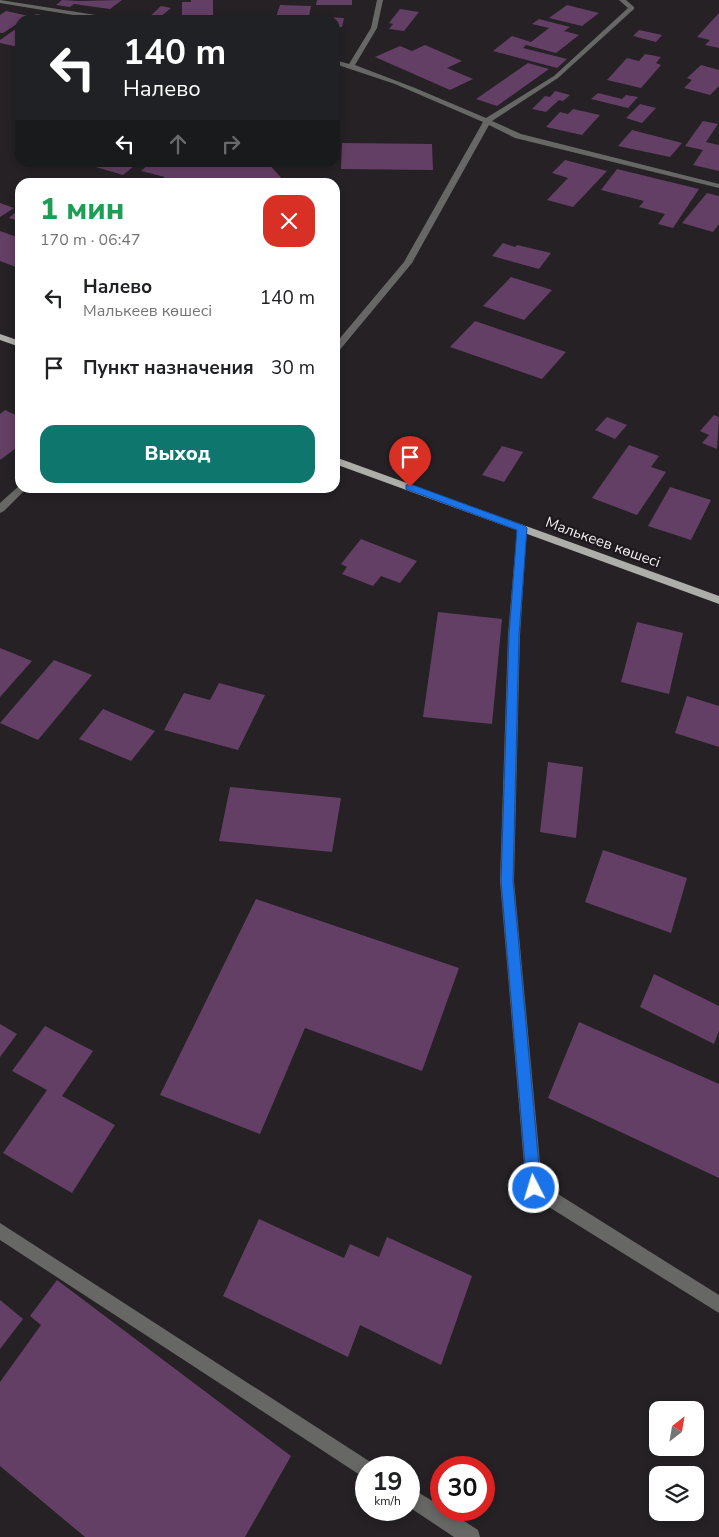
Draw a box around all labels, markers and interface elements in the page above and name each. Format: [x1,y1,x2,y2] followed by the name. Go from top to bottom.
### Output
[123,29,226,76] text: 140 m
[40,35,105,100] icon: left
[123,74,201,104] text: Налево
[111,130,139,158] icon: left
[164,130,192,158] icon: ahead
[217,130,245,158] icon: right
[40,189,124,230] text: 1 мин
[263,195,315,247] button: close
[40,229,141,251] text: 170 m · 06:47
[83,274,152,300] text: Налево
[40,284,68,312] icon: left
[260,285,315,311] text: 140 m
[83,300,212,322] text: Малькеев көшесі
[40,354,68,382] icon: arrive
[83,355,254,381] text: Пункт назначения
[271,355,315,381] text: 30 m
[40,425,315,483] button: Выход
[389,436,431,487] pin
[396,443,424,471] icon: arrive
[543,512,663,572] street label: Малькеев көшесі
[507,1161,559,1213] position arrow
[649,1401,704,1456] north arrow
[649,1401,704,1521] map controls
[430,1456,495,1521] speed limit sign: 30
[372,1465,403,1499] text: 19
[649,1466,704,1521] button: layers
[374,1493,401,1509] text: km/h

